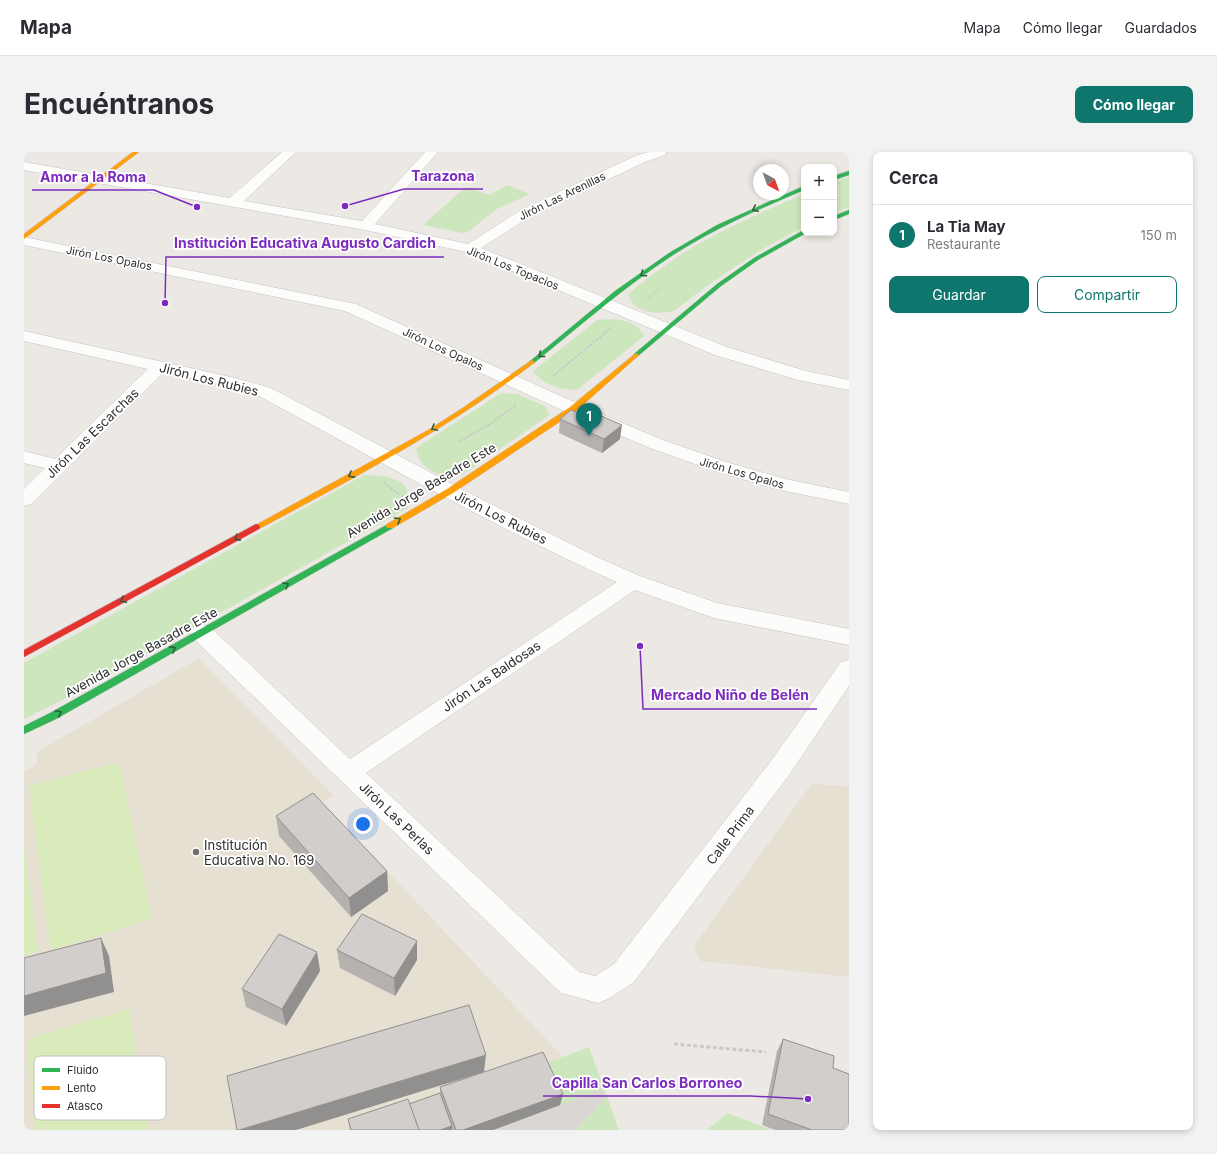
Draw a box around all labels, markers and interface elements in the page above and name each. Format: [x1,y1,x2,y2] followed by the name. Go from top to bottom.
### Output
[20,16,72,39] text: Mapa
[964,19,1001,36] text: Mapa
[1023,19,1103,36] text: Cómo llegar
[1125,19,1197,36] text: Guardados
[1075,86,1193,123] button: Cómo llegar
[24,87,214,121] text: Encuéntranos
[404,163,483,189] callout: Tarazona
[32,164,154,190] callout: Amor a la Roma
[753,164,789,200] north arrow
[801,164,837,236] map controls
[801,164,837,200] button: +
[411,167,475,184] text: Tarazona
[40,168,146,185] text: Amor a la Roma
[889,168,938,188] text: Cerca
[516,169,608,223] street label: Jirón Las Arenillas
[801,200,837,236] button: −
[752,204,760,212] one-way arrow
[927,217,1006,236] text: La Tia May
[899,227,905,243] text: 1
[1141,227,1177,243] text: 150 m
[166,231,444,257] callout: Institución Educativa Augusto Cardich
[174,234,436,251] text: Institución Educativa Augusto Cardich
[927,236,1001,252] text: Restaurante
[65,243,153,273] street label: Jirón Los Opalos
[465,243,561,293] street label: Jirón Los Topacios
[640,269,647,276] one-way arrow
[889,276,1029,313] button: Guardar
[1037,276,1177,313] button: Compartir
[400,324,486,374] street label: Jirón Los Opalos
[539,350,546,357] one-way arrow
[158,359,260,399] street label: Jirón Los Rubies
[42,384,142,481] street label: Jirón Las Escarchas
[576,403,602,436] pin: 1
[431,424,438,431] one-way arrow
[343,439,499,541] street label: Avenida Jorge Basadre Este
[698,454,786,492] street label: Jirón Los Opalos
[348,471,355,478] one-way arrow
[452,487,550,547] street label: Jirón Los Rubies
[394,518,401,525] one-way arrow
[234,533,241,540] one-way arrow
[281,582,289,589] one-way arrow
[120,595,127,603] one-way arrow
[62,603,220,701] street label: Avenida Jorge Basadre Este
[439,637,543,715] street label: Jirón Las Baldosas
[169,647,176,654] one-way arrow
[643,683,817,709] callout: Mercado Niño de Belén
[651,686,809,703] text: Mercado Niño de Belén
[55,710,62,717] one-way arrow
[356,778,438,858] street label: Jirón Las Perlas
[703,802,757,868] street label: Calle Prima
[353,814,373,834] your location
[204,837,314,868] place label: Institución Educativa No. 169
[191,847,201,857] marker: Institución Educativa No. 169
[34,1056,166,1120] legend
[67,1063,99,1077] text: Fluido
[543,1070,750,1096] callout: Capilla San Carlos Borroneo
[552,1074,743,1091] text: Capilla San Carlos Borroneo
[67,1081,97,1095] text: Lento
[67,1099,103,1113] text: Atasco

